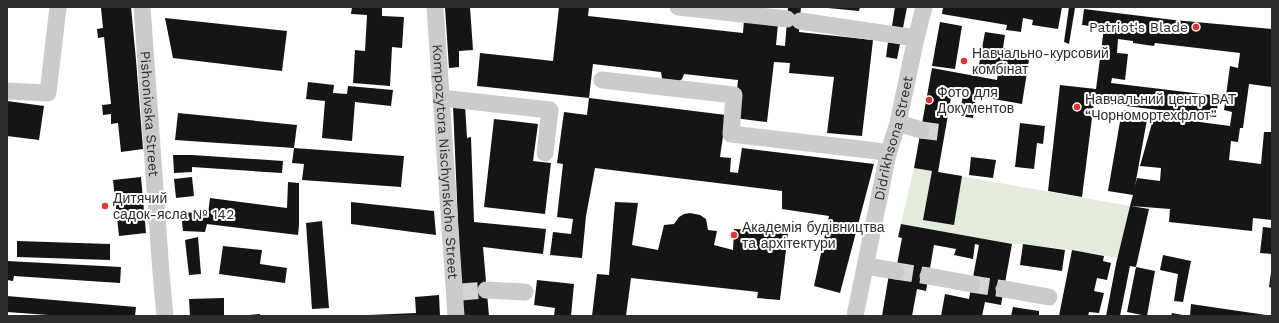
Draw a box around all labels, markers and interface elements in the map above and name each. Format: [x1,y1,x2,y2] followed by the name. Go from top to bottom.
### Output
[1089,19,1188,35] place label: Patriot's Blade
[1191,22,1201,32] marker: Patriot's Blade
[430,44,461,280] street label: Kompozytora Nischynskoho Street
[972,45,1109,77] place label: Навчально-курсовий комбінат
[137,50,162,177] street label: Pishonivska Street
[959,56,969,66] marker: Навчально-курсовий комбінат
[871,74,916,202] street label: Didrikhsona Street
[937,84,1014,116] place label: Фото для Документов
[1085,91,1237,123] place label: Навчальний центр ВАТ “Чорномортехфлот”
[924,95,934,105] marker: Фото для Документов
[1072,102,1082,112] marker: Навчальний центр ВАТ “Чорномортехфлот”
[113,190,234,222] place label: Дитячий садок-ясла № 142
[100,201,110,211] marker: Дитячий садок-ясла № 142
[742,219,885,251] place label: Академія будівництва та архітектури
[729,230,739,240] marker: Академія будівництва та архітектури

